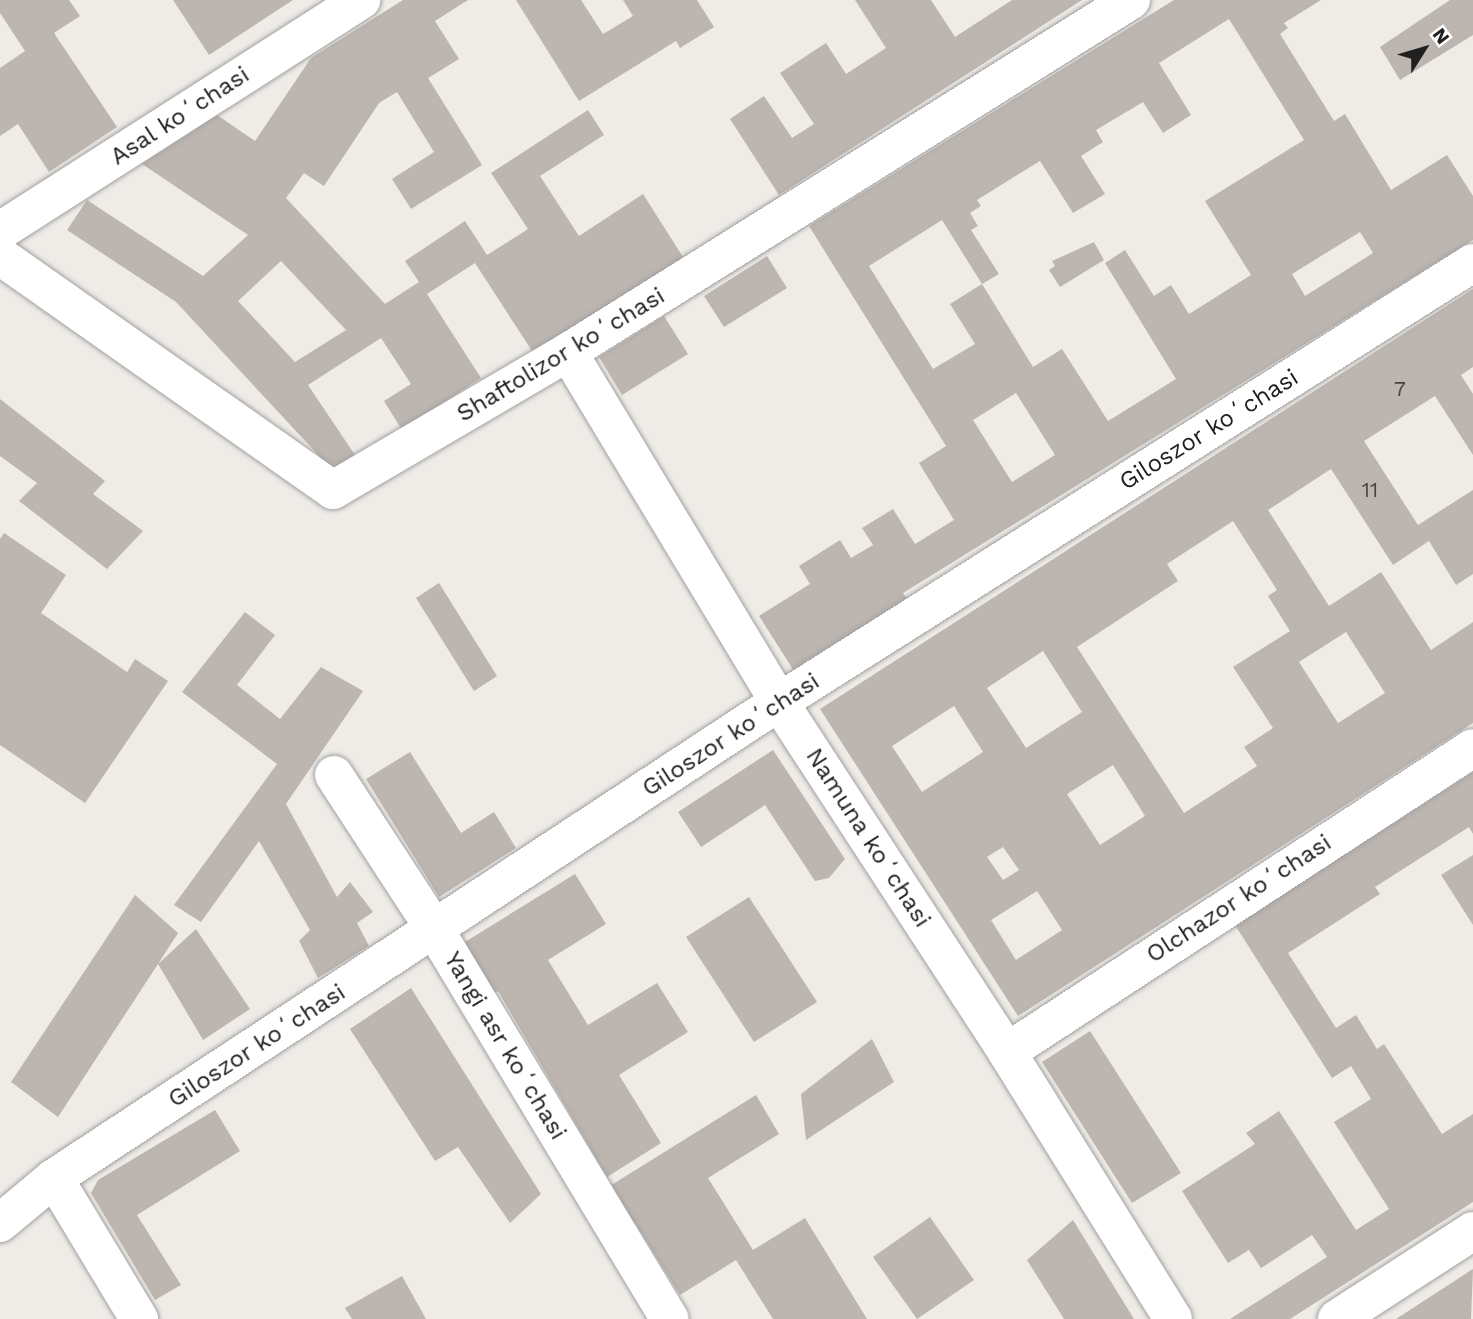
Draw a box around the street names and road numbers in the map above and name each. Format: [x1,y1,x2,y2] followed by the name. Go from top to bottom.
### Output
[105,60,255,172] street label: Asal koʻchasi
[452,281,670,429] street label: Shaftolizor koʻchasi
[1114,363,1304,497] street label: Giloszor koʻchasi
[637,667,825,803] street label: Giloszor koʻchasi
[799,743,937,933] street label: Namuna koʻchasi
[1141,828,1337,970] street label: Olchazor koʻchasi
[437,947,573,1145] street label: Yangi asr koʻchasi
[163,978,351,1114] street label: Giloszor koʻchasi

